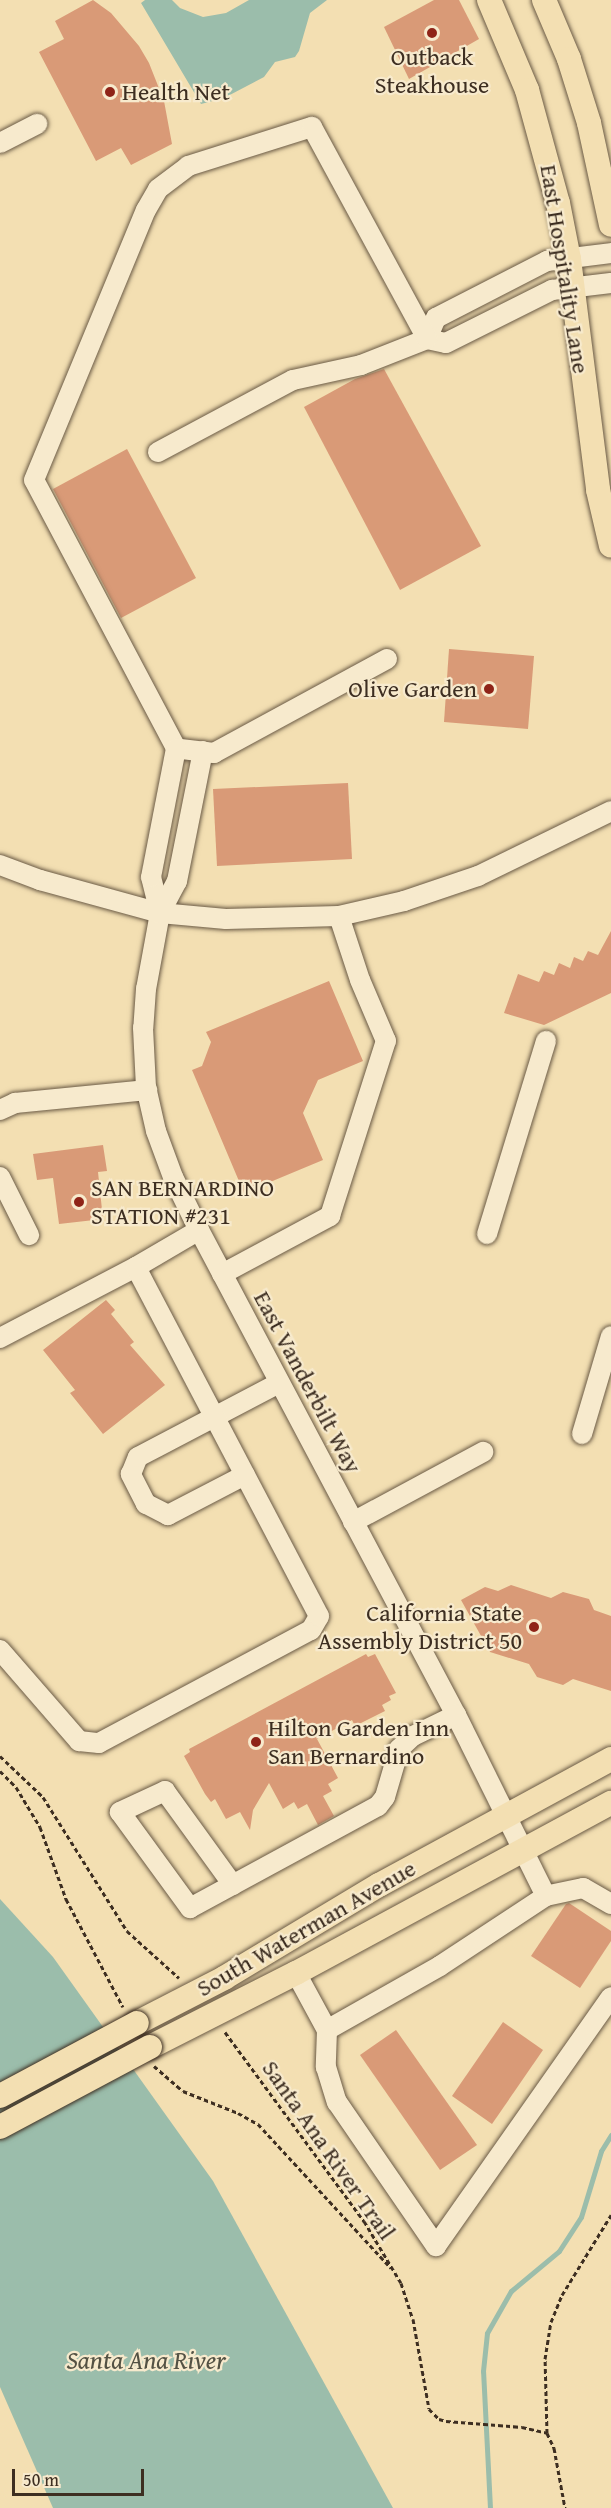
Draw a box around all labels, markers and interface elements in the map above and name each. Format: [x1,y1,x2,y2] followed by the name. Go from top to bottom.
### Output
[425,26,439,40] marker: Outback Steakhouse
[375,43,489,99] place label: Outback Steakhouse
[122,78,230,106] place label: Health Net
[103,85,117,99] marker: Health Net
[534,163,596,375] street label: East Hospitality Lane
[348,675,477,703] place label: Olive Garden
[482,682,496,696] marker: Olive Garden
[91,1174,274,1230] place label: SAN BERNARDINO STATION #231
[72,1195,86,1209] marker: SAN BERNARDINO STATION #231
[248,1286,368,1478] street label: East Vanderbilt Way
[318,1599,522,1655] place label: California State Assembly District 50
[527,1620,541,1634] marker: California State Assembly District 50
[268,1714,449,1770] place label: Hilton Garden Inn San Bernardino
[249,1735,263,1749] marker: Hilton Garden Inn San Bernardino
[191,1854,421,2002] street label: South Waterman Avenue
[256,2055,402,2245] street label: Santa Ana River Trail
[66,2344,226,2376] water label: Santa Ana River
[15,2457,147,2495] scale bar
[23,2466,59,2493] text: 50 m

